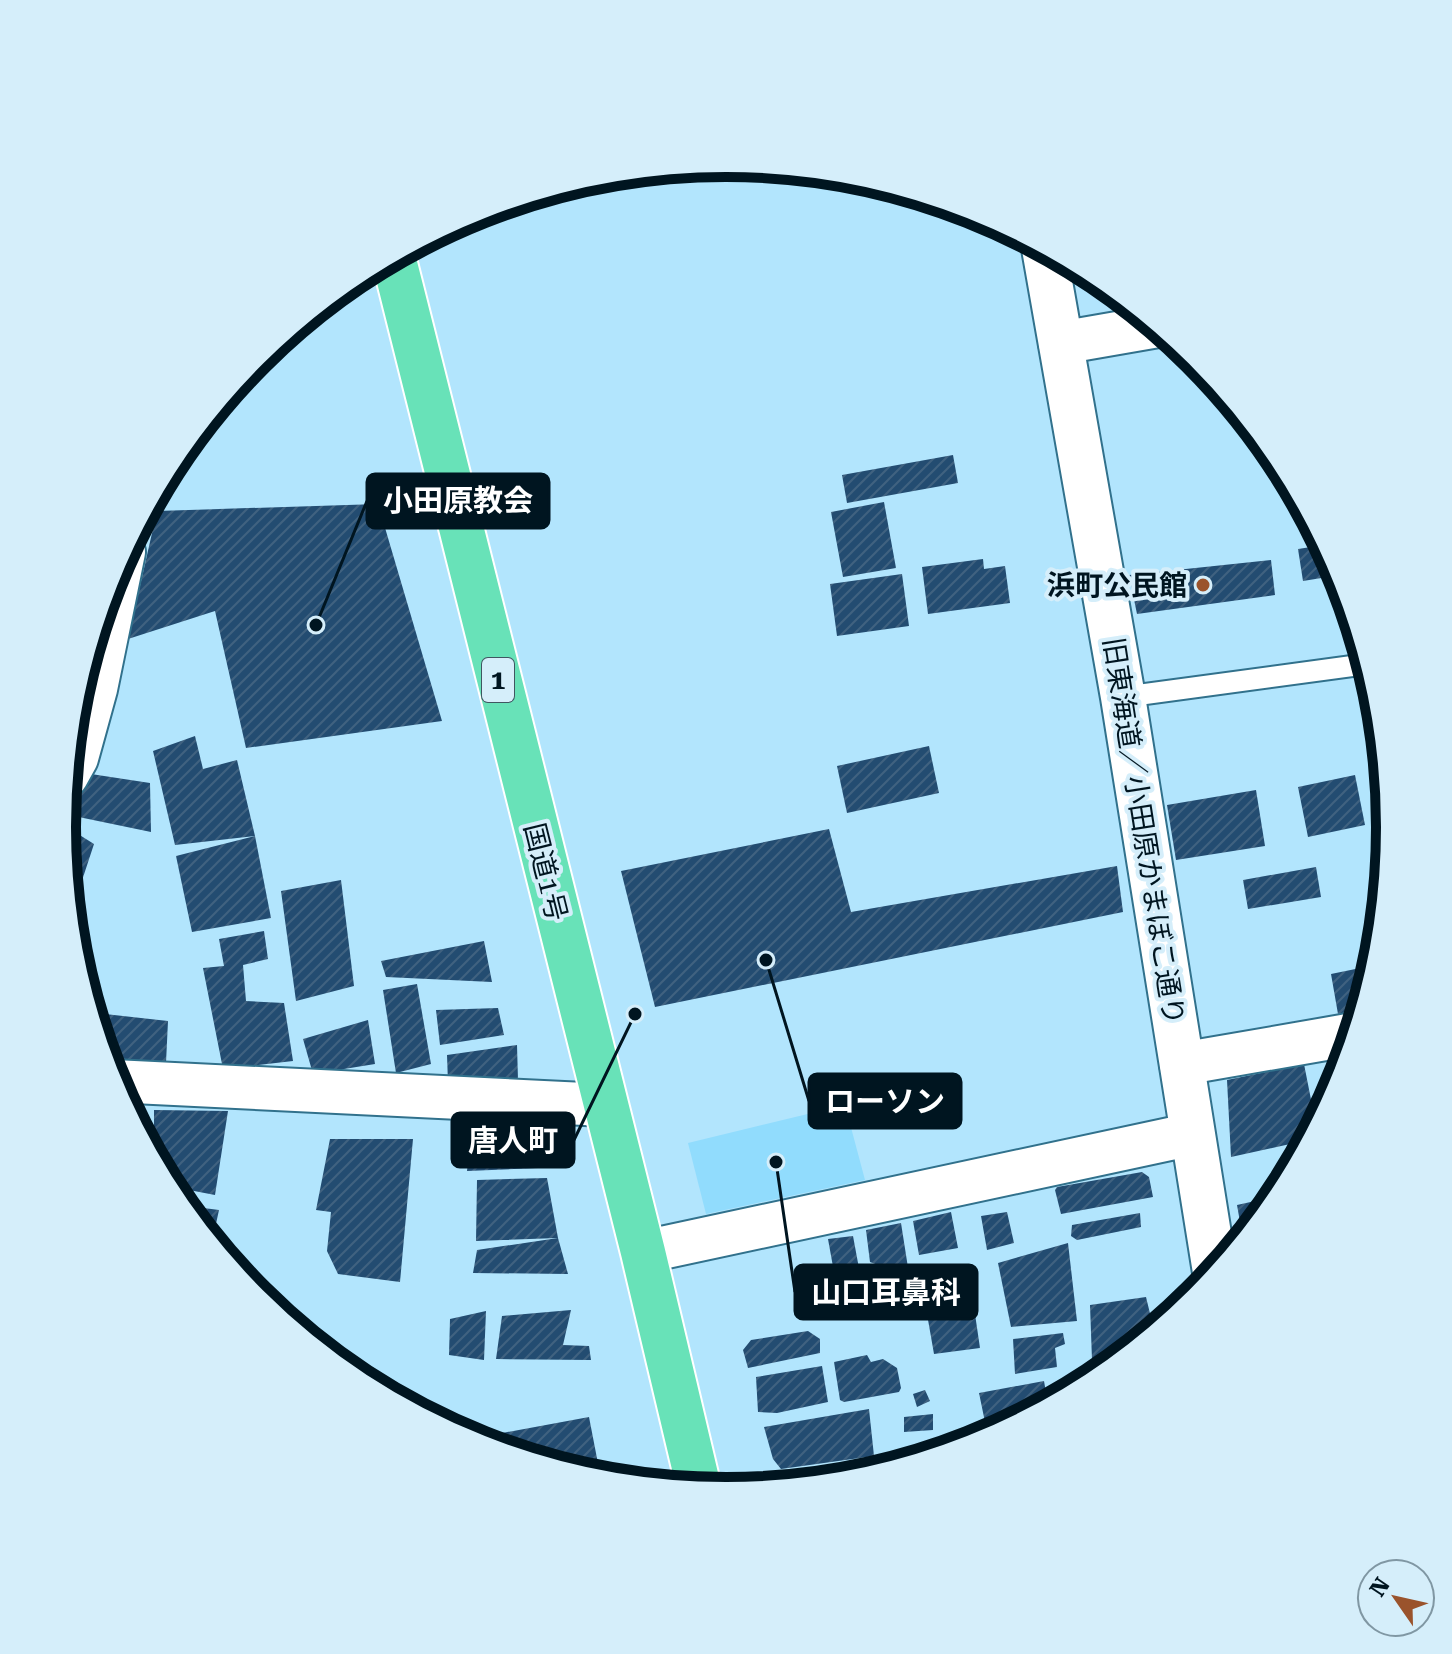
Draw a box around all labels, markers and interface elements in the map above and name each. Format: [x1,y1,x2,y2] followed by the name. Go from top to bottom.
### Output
[367,474,549,528] callout: 小田原教会
[383,483,533,518] text: 小田原教会
[1047,569,1187,602] place label: 浜町公民館
[1194,576,1212,594] marker: 浜町公民館
[1097,635,1190,1027] street label: 旧東海道／小田原かまぼこ通り
[482,658,514,702] road number: 1
[517,820,574,924] street label: 国道1号
[809,1074,961,1128] callout: ローソン
[825,1084,945,1119] text: ローソン
[452,1113,574,1167] callout: 唐人町
[468,1123,558,1158] text: 唐人町
[795,1265,977,1319] callout: 山口耳鼻科
[811,1275,961,1310] text: 山口耳鼻科
[1356,1558,1436,1638] north arrow
[1365,1573,1395,1601] text: N

